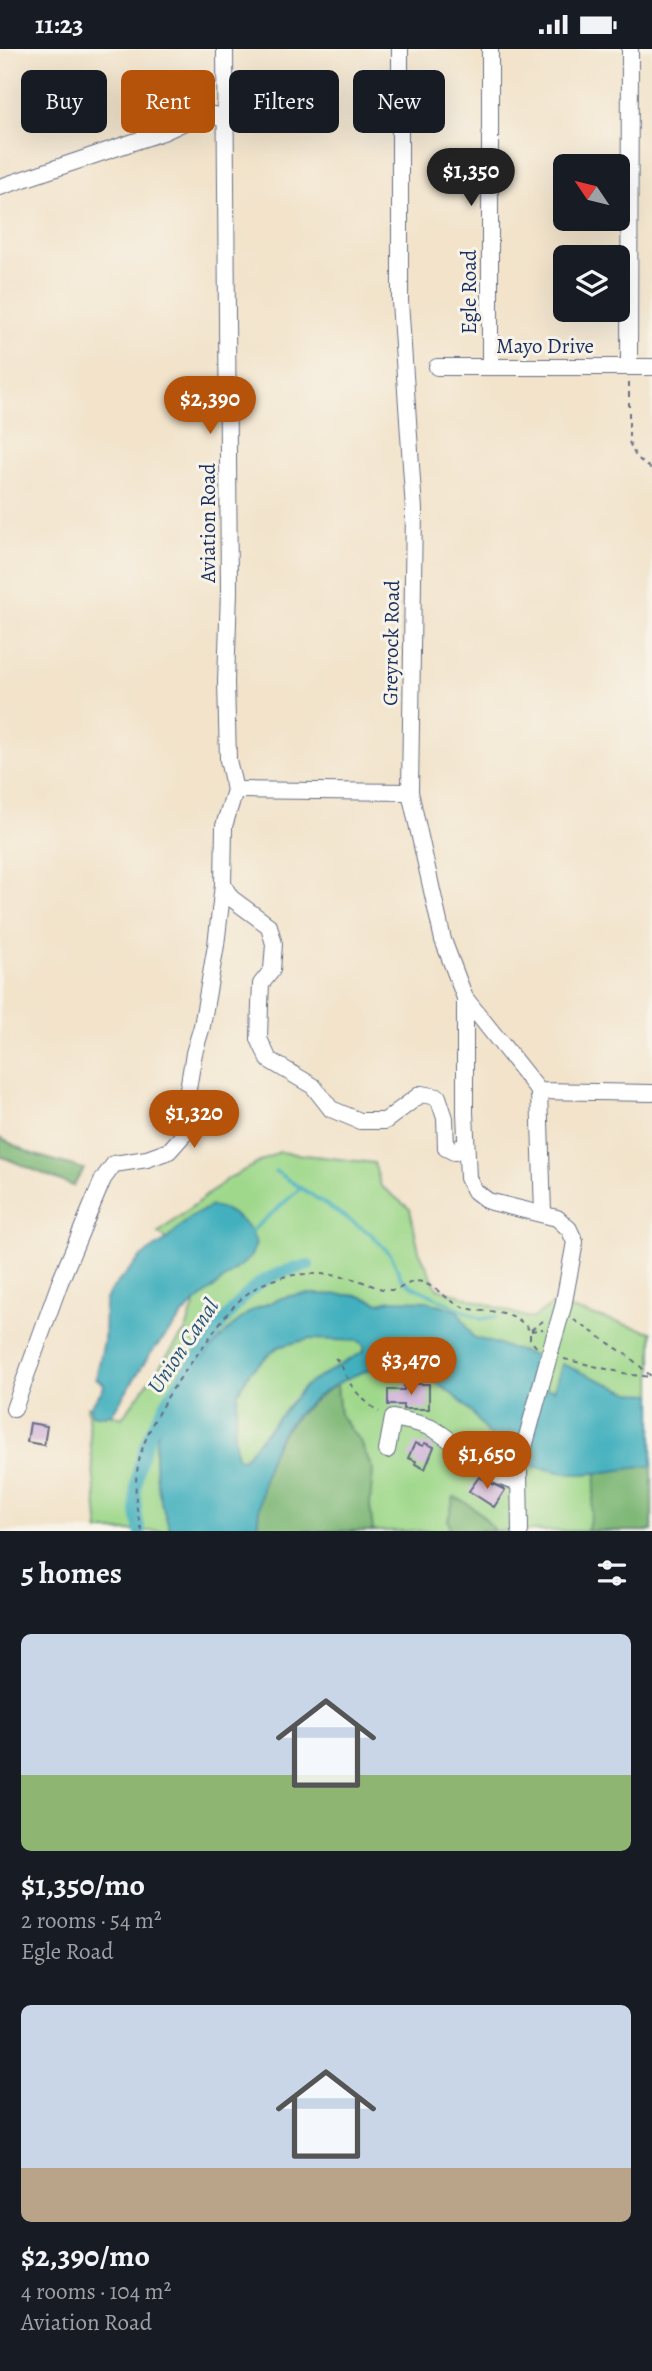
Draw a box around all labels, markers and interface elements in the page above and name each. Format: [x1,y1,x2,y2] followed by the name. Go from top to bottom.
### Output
[35,7,84,42] text: 11:23
[21,70,107,133] chip: Buy
[121,70,215,133] chip: Rent
[229,70,339,133] chip: Filters
[353,70,445,133] chip: New
[414,149,528,208] pin: $1,350
[553,154,630,231] north arrow
[553,154,630,322] map controls
[443,155,499,186] text: $1,350
[553,245,630,322] button: layers
[455,249,483,334] street label: Egle Road
[496,332,594,360] street label: Mayo Drive
[153,377,267,436] pin: $2,390
[180,383,240,414] text: $2,390
[194,462,222,584] street label: Aviation Road
[376,579,406,706] street label: Greyrock Road
[137,1091,251,1150] pin: $1,320
[165,1097,223,1128] text: $1,320
[140,1292,226,1400] water label: Union Canal
[354,1337,468,1397] pin: $3,470
[382,1344,441,1375] text: $3,470
[430,1431,544,1491] pin: $1,650
[458,1438,516,1469] text: $1,650
[21,1553,122,1593] text: 5 homes
[593,1554,631,1592] icon: filters
[263,1680,389,1806] icon: home
[21,1865,145,1905] text: $1,350/mo
[21,1905,162,1936] text: 2 rooms · 54 m²
[21,1936,114,1967] text: Egle Road
[263,2051,389,2177] icon: home
[21,2236,150,2276] text: $2,390/mo
[21,2276,171,2307] text: 4 rooms · 104 m²
[21,2307,152,2338] text: Aviation Road

